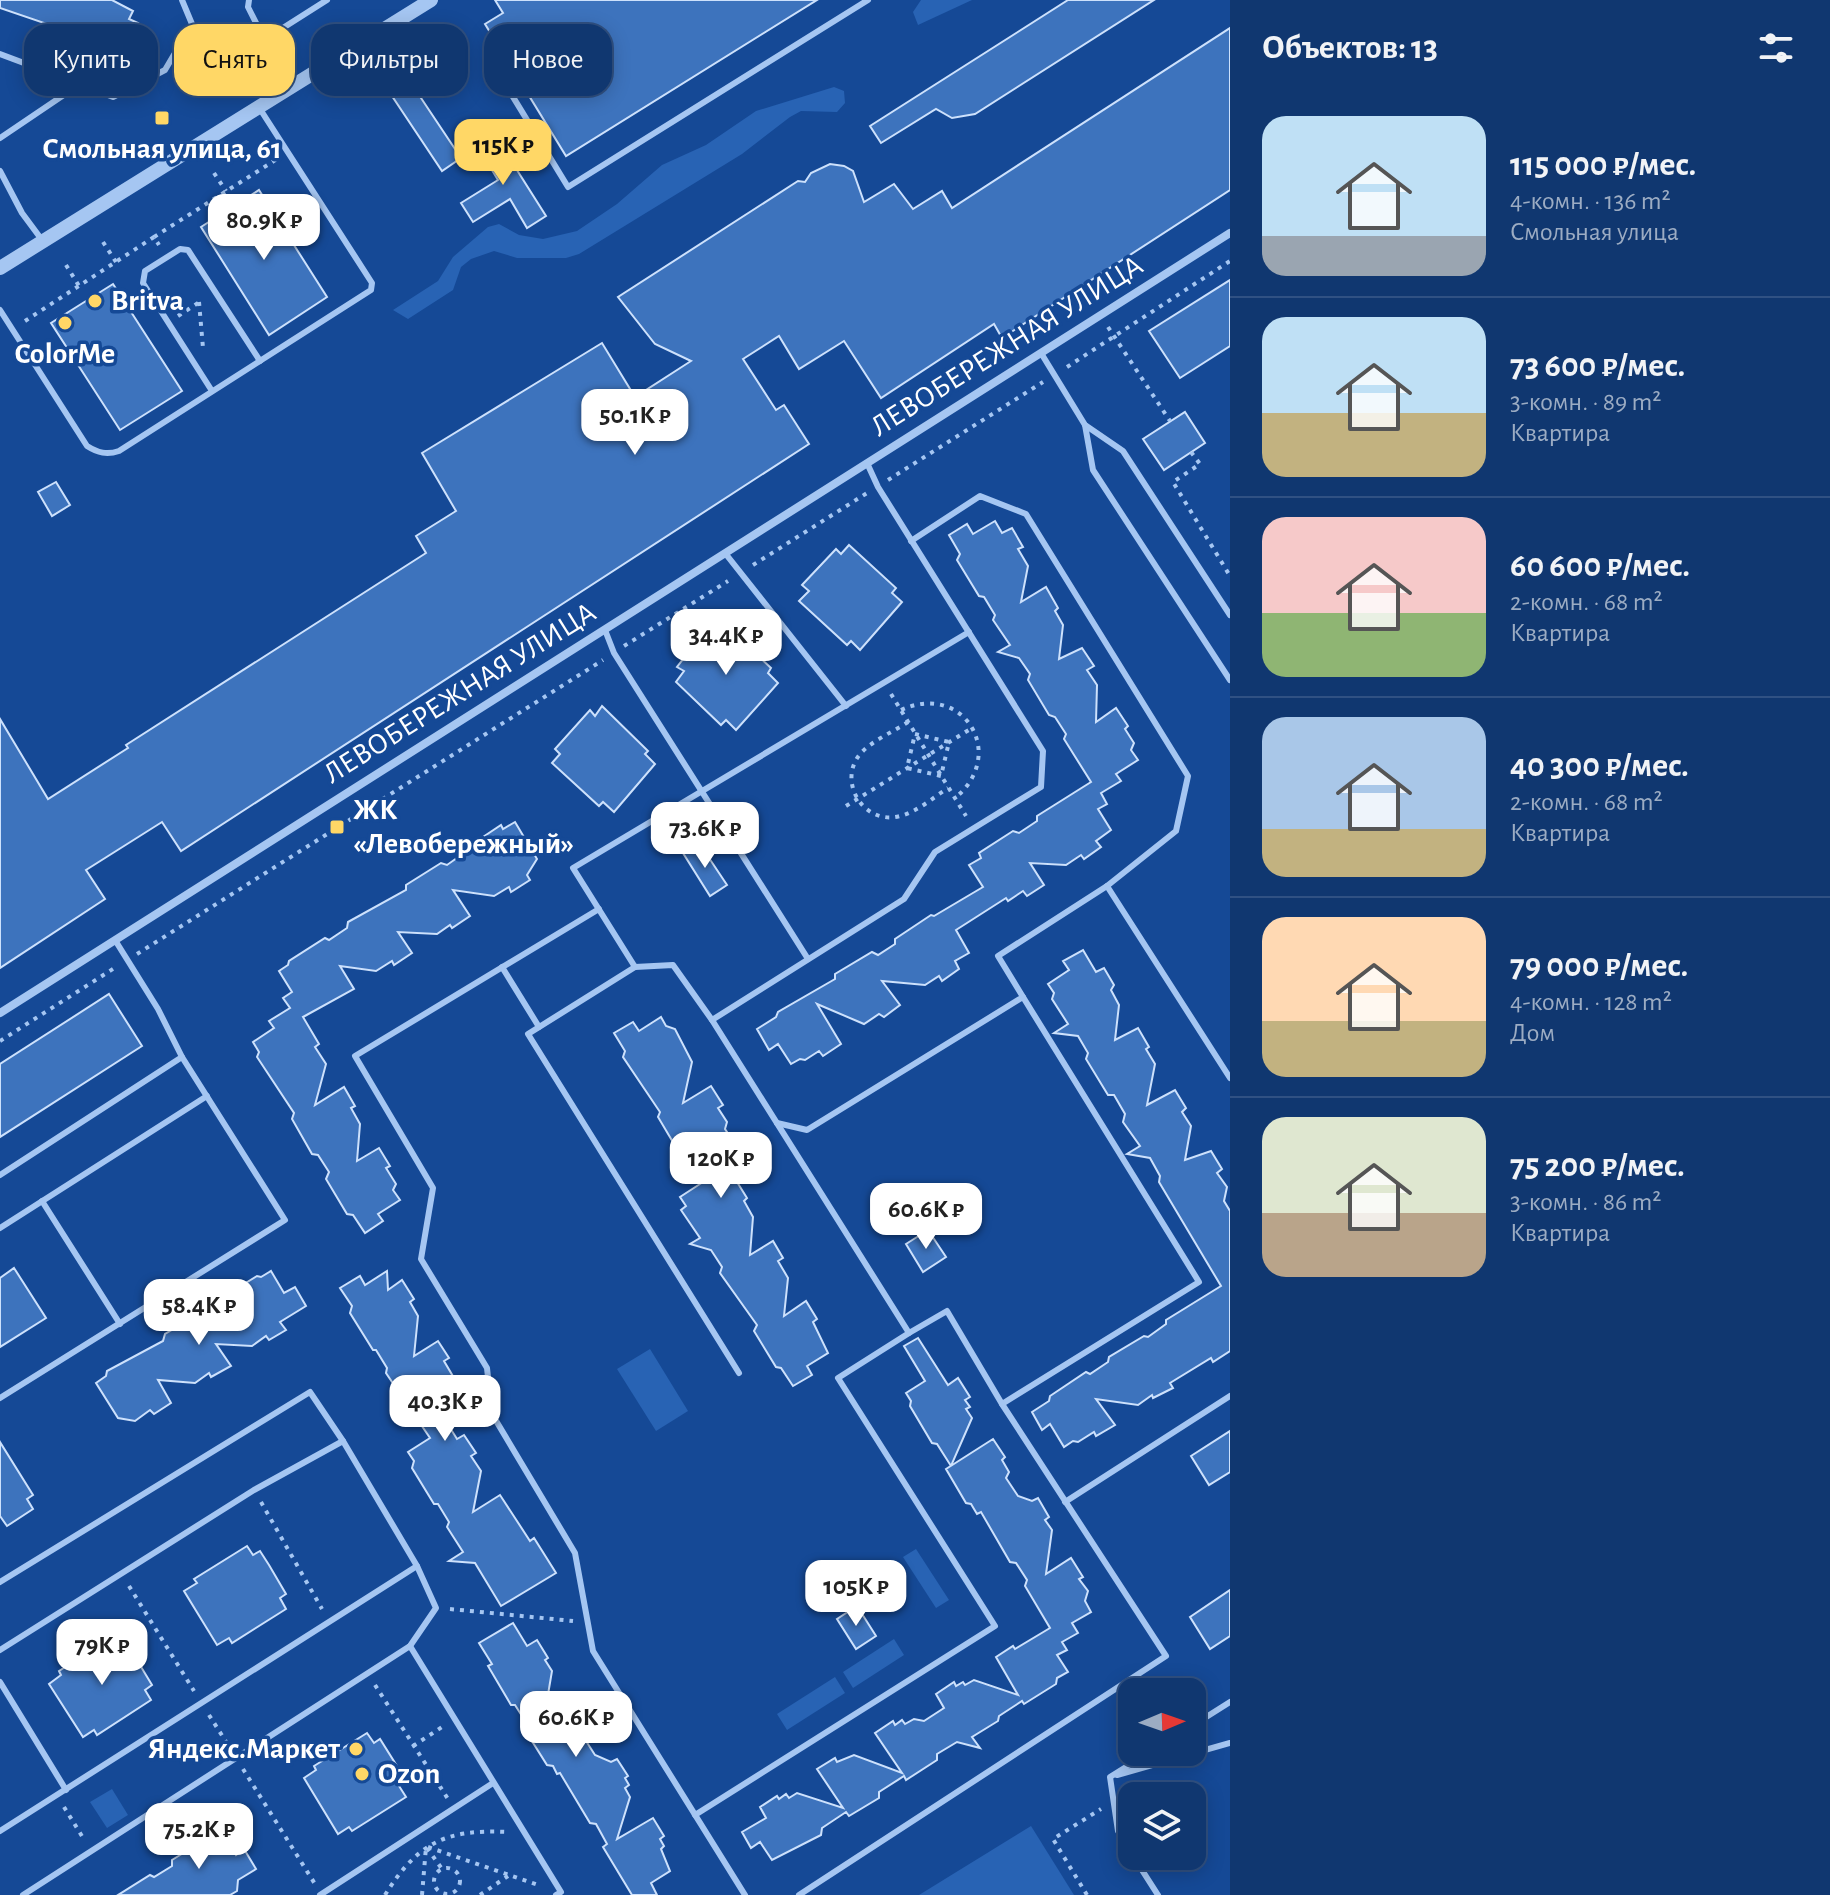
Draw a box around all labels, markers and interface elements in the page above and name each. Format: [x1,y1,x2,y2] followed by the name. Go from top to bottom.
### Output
[24,24,158,96] chip: Купить
[174,24,295,96] chip: Снять
[311,24,468,96] chip: Фильтры
[484,24,612,96] chip: Новое
[1754,26,1798,70] icon: filters
[1262,31,1438,65] text: Объектов: 13
[153,109,171,127] marker: Смольная улица, 61
[438,119,568,187] pin: 115K ₽
[472,132,534,158] text: 115K ₽
[42,134,282,164] place label: Смольная улица, 61
[1326,148,1422,244] icon: home
[1510,148,1696,182] text: 115 000 ₽/мес.
[1510,188,1671,214] text: 4-комн. · 136 m²
[190,194,338,262] pin: 80.9K ₽
[226,207,302,233] text: 80.9K ₽
[1510,219,1679,245] text: Смольная улица
[866,250,1148,442] street label: ЛЕВОБЕРЕЖНАЯ УЛИЦА
[111,286,184,316] place label: Britva
[86,292,104,310] marker: Britva
[56,314,74,332] marker: ColorMe
[15,339,115,369] place label: ColorMe
[1326,349,1422,445] icon: home
[1510,349,1685,383] text: 73 600 ₽/мес.
[561,389,709,457] pin: 50.1K ₽
[1510,389,1661,415] text: 3-комн. · 89 m²
[599,402,671,428] text: 50.1K ₽
[1510,420,1610,446] text: Квартира
[1326,549,1422,645] icon: home
[1510,549,1690,583] text: 60 600 ₽/мес.
[1510,589,1663,615] text: 2-комн. · 68 m²
[319,597,601,789] street label: ЛЕВОБЕРЕЖНАЯ УЛИЦА
[652,609,800,677] pin: 34.4K ₽
[1510,620,1610,646] text: Квартира
[689,622,763,648] text: 34.4K ₽
[1326,749,1422,845] icon: home
[1510,749,1689,783] text: 40 300 ₽/мес.
[1510,789,1663,815] text: 2-комн. · 68 m²
[353,795,574,859] place label: ЖК «Левобережный»
[631,802,779,870] pin: 73.6K ₽
[669,815,741,841] text: 73.6K ₽
[328,818,346,836] marker: ЖК «Левобережный»
[1510,820,1610,846] text: Квартира
[1326,949,1422,1045] icon: home
[1510,949,1688,983] text: 79 000 ₽/мес.
[1510,989,1672,1015] text: 4-комн. · 128 m²
[1510,1020,1555,1046] text: Дом
[656,1132,786,1200] pin: 120K ₽
[688,1145,754,1171] text: 120K ₽
[1326,1149,1422,1245] icon: home
[1510,1149,1685,1183] text: 75 200 ₽/мес.
[852,1183,1000,1251] pin: 60.6K ₽
[1510,1189,1661,1215] text: 3-комн. · 86 m²
[888,1196,964,1222] text: 60.6K ₽
[1510,1220,1610,1246] text: Квартира
[125,1279,273,1347] pin: 58.4K ₽
[162,1292,236,1318] text: 58.4K ₽
[371,1375,519,1443] pin: 40.3K ₽
[407,1388,483,1414] text: 40.3K ₽
[791,1560,921,1628] pin: 105K ₽
[823,1573,889,1599] text: 105K ₽
[46,1619,158,1687] pin: 79K ₽
[74,1632,130,1658] text: 79K ₽
[1118,1678,1206,1766] north arrow
[1118,1678,1206,1870] map controls
[502,1691,650,1759] pin: 60.6K ₽
[538,1704,614,1730] text: 60.6K ₽
[148,1734,340,1764] place label: Яндекс.Маркет
[347,1740,365,1758] marker: Яндекс.Маркет
[378,1759,440,1789] place label: Ozon
[353,1765,371,1783] marker: Ozon
[1118,1782,1206,1870] button: layers
[125,1803,273,1871] pin: 75.2K ₽
[163,1816,235,1842] text: 75.2K ₽

